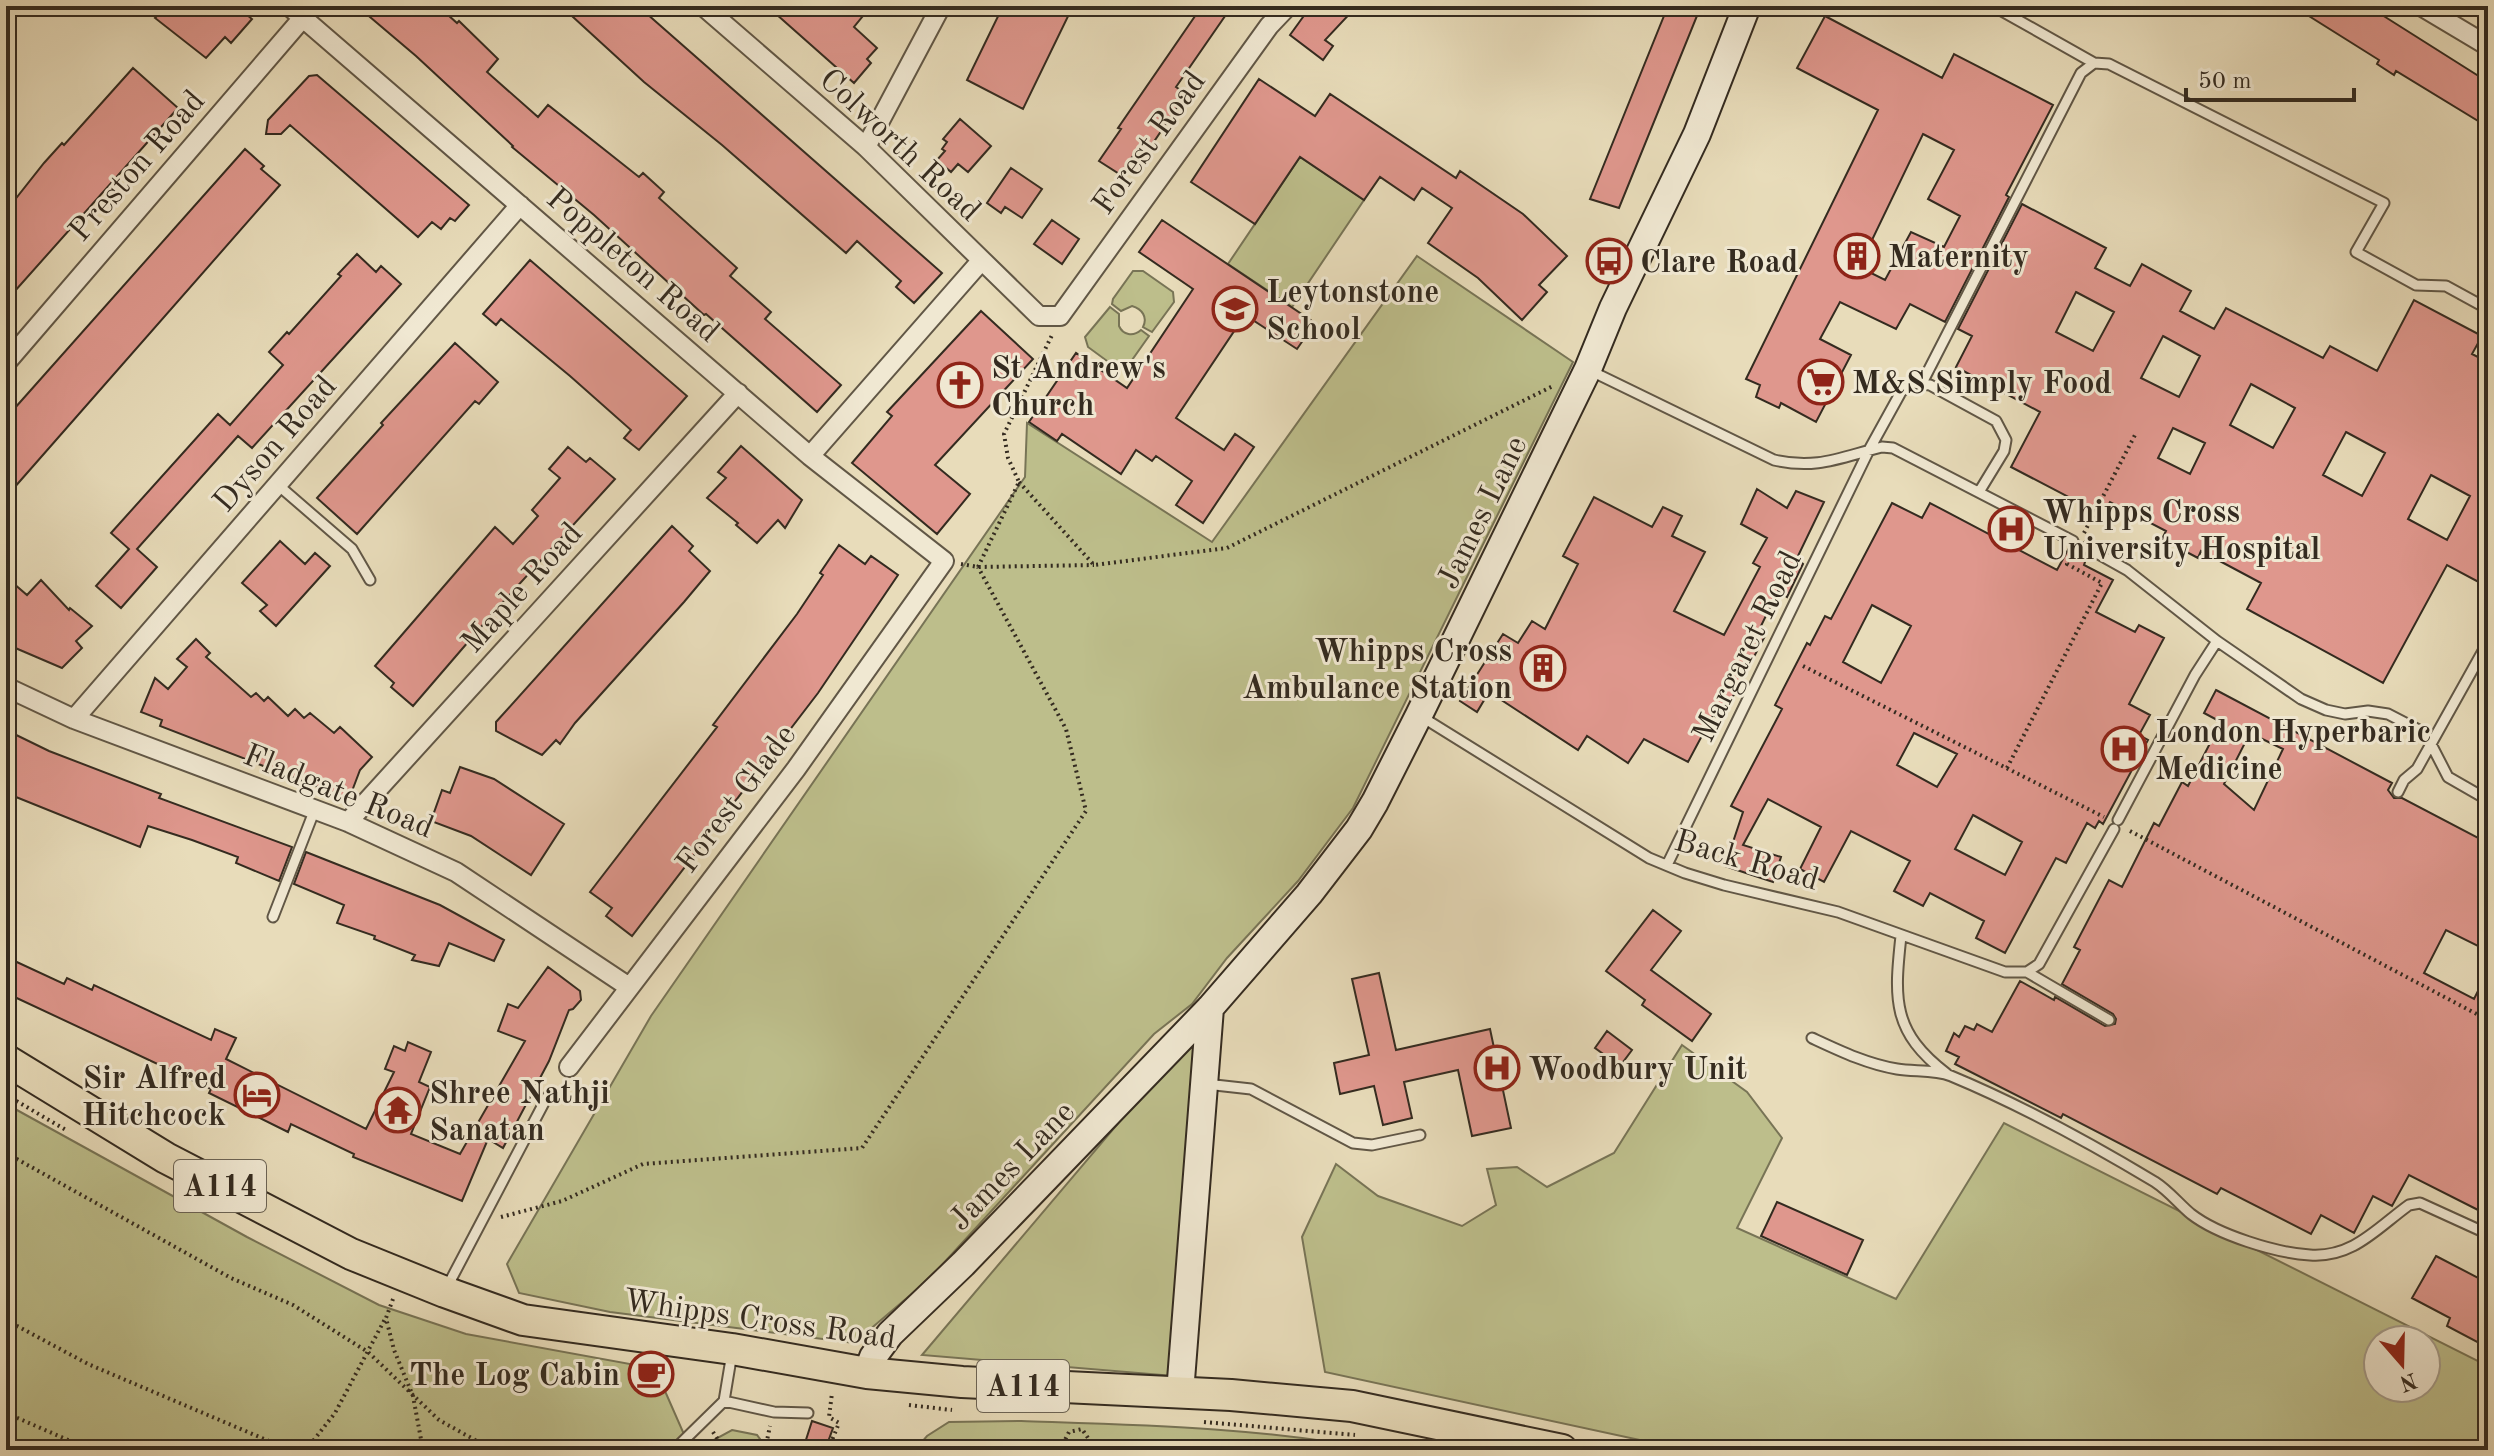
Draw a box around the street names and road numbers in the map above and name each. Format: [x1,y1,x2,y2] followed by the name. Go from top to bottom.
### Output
[812,64,986,229] street label: Colworth Road
[1088,66,1213,221] street label: Forest Road
[64,85,212,248] street label: Preston Road
[540,183,724,350] street label: Poppleton Road
[209,371,344,519] street label: Dyson Road
[1433,432,1534,595] street label: James Lane
[457,518,590,660] street label: Maple Road
[1689,547,1809,748] street label: Margaret Road
[672,720,803,880] street label: Forest Glade
[238,740,438,845] street label: Fladgate Road
[1670,826,1822,898] street label: Back Road
[944,1097,1082,1238] street label: James Lane
[174,1160,266,1212] road number: A114
[621,1286,898,1356] street label: Whipps Cross Road
[977,1360,1069,1412] road number: A114

